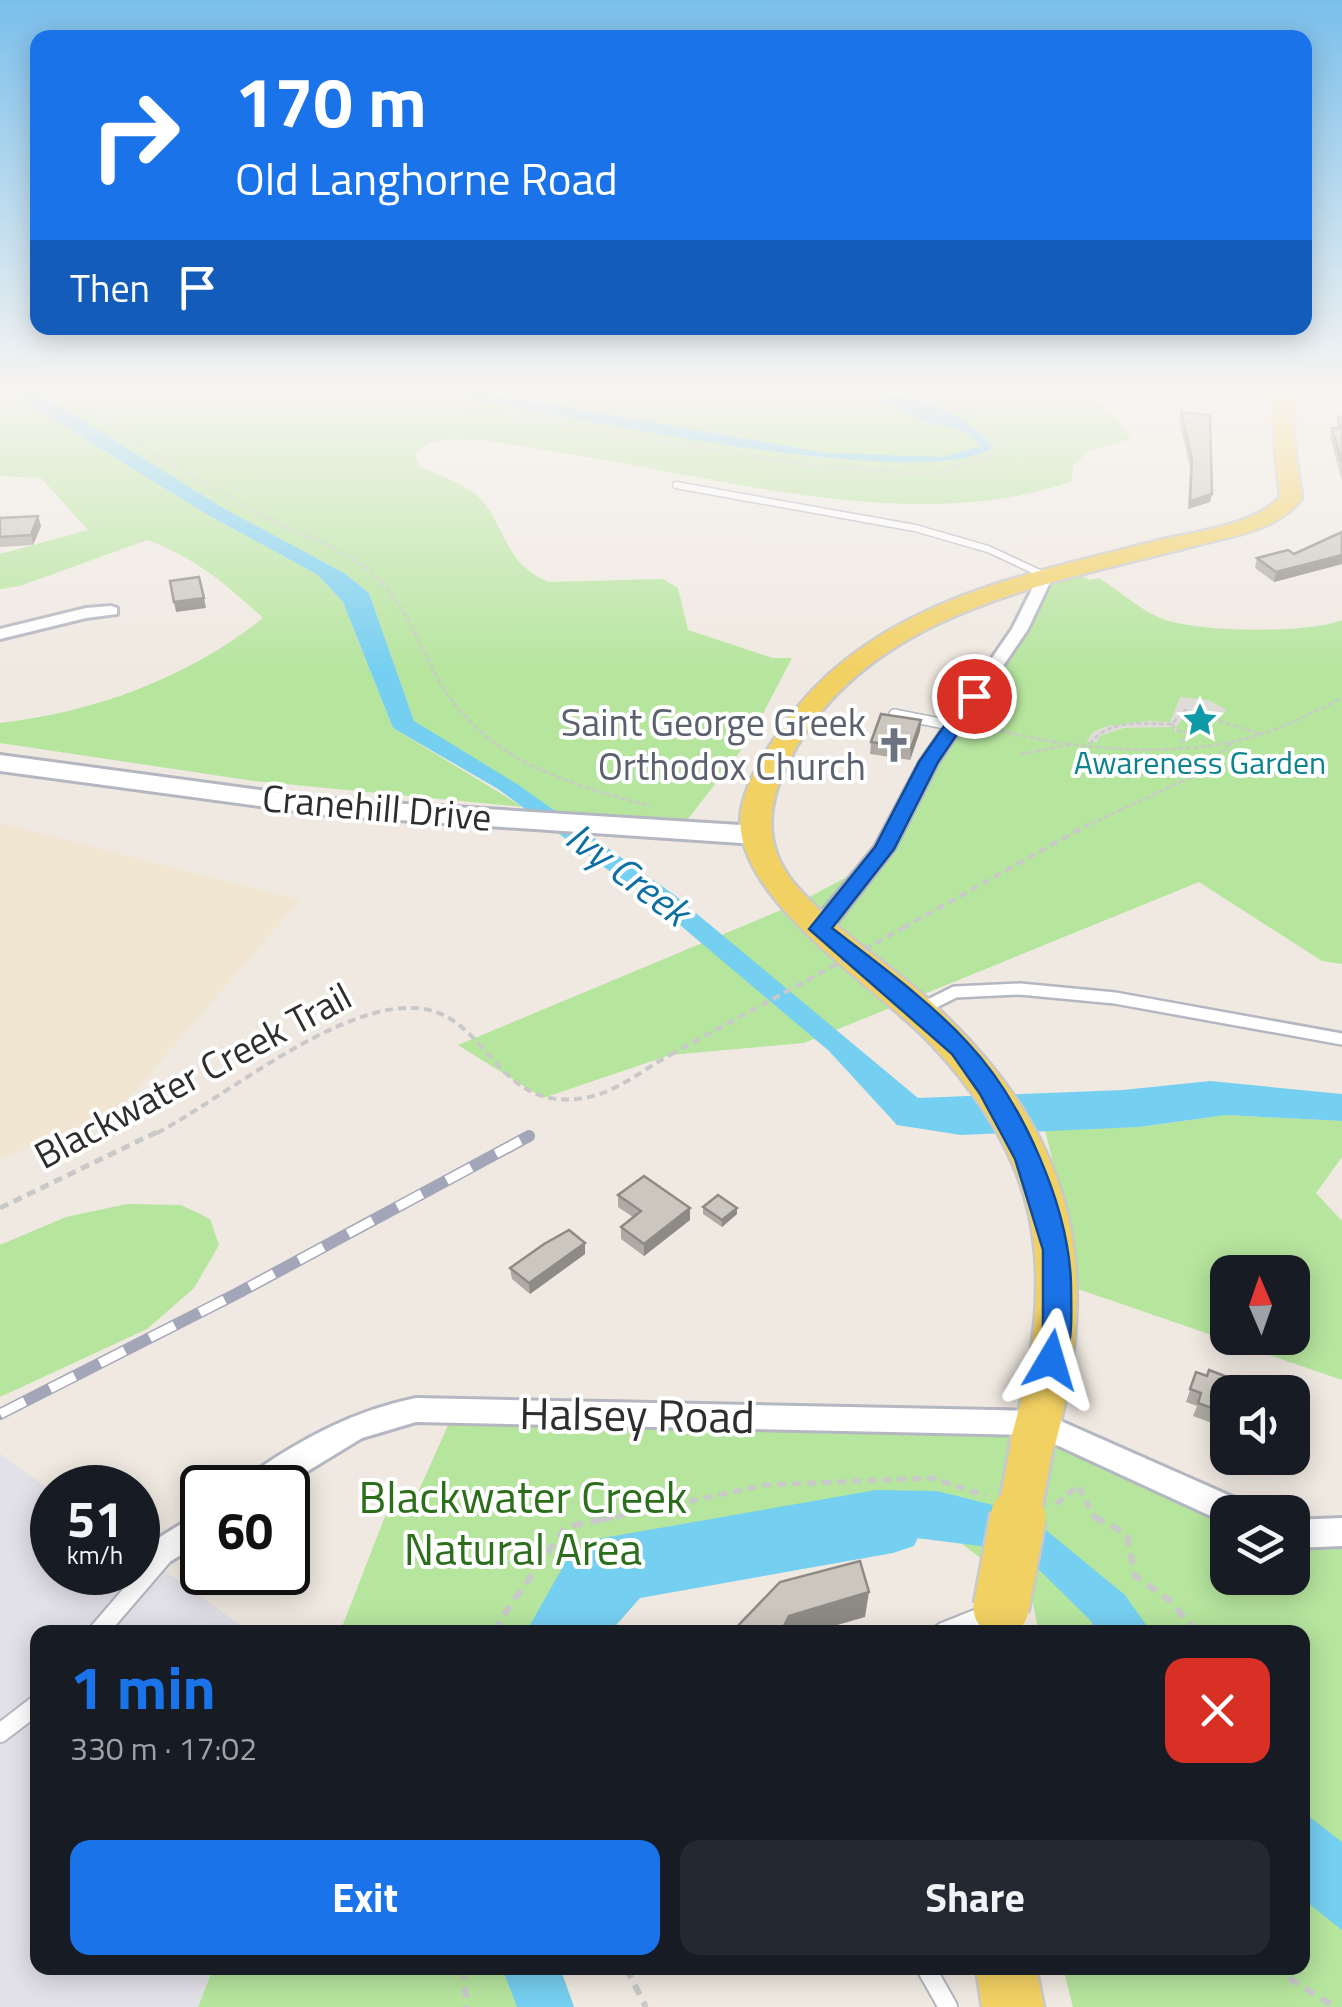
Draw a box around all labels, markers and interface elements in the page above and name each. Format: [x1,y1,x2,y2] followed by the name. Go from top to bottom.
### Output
[235,48,427,154] text: 170 m
[70,70,200,200] icon: right
[235,144,618,212] text: Old Langhorne Road
[70,259,150,317] text: Then
[170,260,225,315] icon: arrive
[932,654,1017,739] pin
[947,669,1002,724] icon: arrive
[561,693,866,795] place label: Saint George Greek Orthodox Church
[1181,701,1219,739] place icon: Awareness Garden
[875,726,913,764] church icon: Saint George Greek Orthodox Church
[1074,738,1326,786] place label: Awareness Garden
[260,768,494,846] street label: Cranehill Drive
[553,807,706,943] water label: Ivy Creek
[23,967,362,1183] street label: Blackwater Creek Trail
[1210,1255,1310,1355] north arrow
[1210,1255,1310,1595] map controls
[999,1308,1103,1412] position arrow
[1210,1375,1310,1475] button: sound
[519,1378,755,1450] street label: Halsey Road
[359,1462,687,1582] park label: Blackwater Creek Natural Area
[180,1465,310,1595] speed limit sign: 60
[67,1480,123,1556] text: 51
[1210,1495,1310,1595] button: layers
[67,1536,123,1574] text: km/h
[70,1641,216,1732] text: 1 min
[1165,1658,1270,1763] button: close
[70,1724,257,1772] text: 330 m · 17:02
[70,1840,660,1955] button: Exit
[680,1840,1270,1955] button: Share

